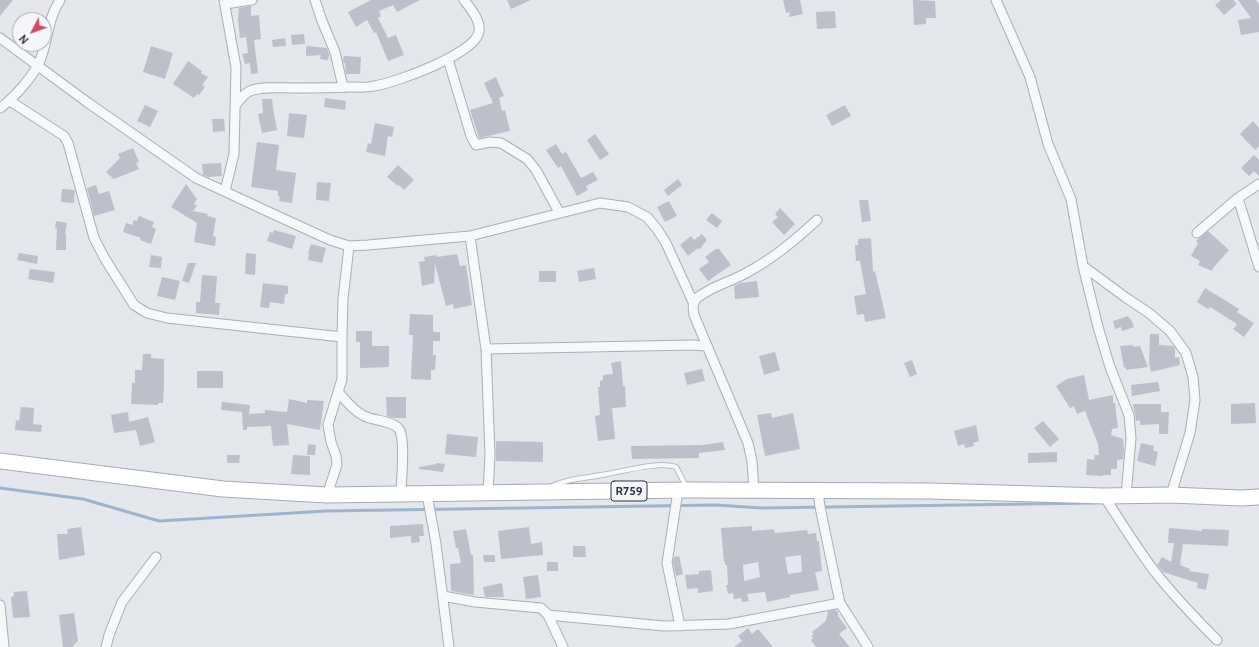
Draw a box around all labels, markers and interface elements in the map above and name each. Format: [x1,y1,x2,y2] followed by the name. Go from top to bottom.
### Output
[12,12,52,52] north arrow
[16,32,32,47] text: N
[611,481,647,501] road number: R759

